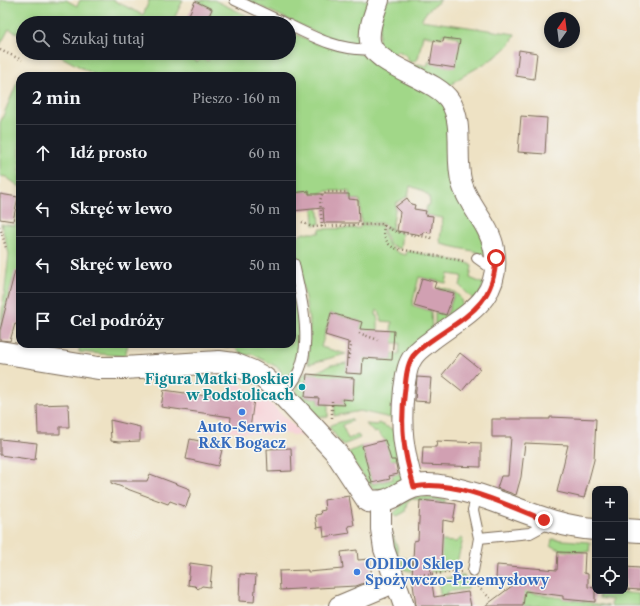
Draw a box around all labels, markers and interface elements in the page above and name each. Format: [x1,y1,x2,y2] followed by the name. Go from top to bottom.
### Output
[544,12,580,48] north arrow
[16,16,296,60] search box
[30,27,52,49] icon: search
[62,29,144,48] text: Szukaj tutaj
[32,88,81,108] text: 2 min
[192,90,280,106] text: Pieszo · 160 m
[32,142,54,164] icon: ahead
[70,143,147,162] text: Idź prosto
[249,145,280,161] text: 60 m
[32,198,54,220] icon: left
[70,199,172,218] text: Skręć w lewo
[249,201,280,217] text: 50 m
[487,249,505,267] route start
[32,254,54,276] icon: left
[70,255,172,274] text: Skręć w lewo
[249,257,280,273] text: 50 m
[32,310,54,332] icon: arrive
[70,311,164,330] text: Cel podróży
[145,370,294,404] place label: Figura Matki Boskiej w Podstolicach
[297,382,307,392] marker: Figura Matki Boskiej w Podstolicach
[237,407,247,417] marker: Auto-Serwis R&K Bogacz
[196,418,287,452] place label: Auto-Serwis R&K Bogacz
[592,486,628,594] map controls
[592,486,628,522] button: +
[535,511,553,529] route end
[592,522,628,558] button: −
[365,555,549,589] place label: ODIDO Sklep Spożywczo-Przemysłowy
[592,558,628,594] button: locate
[352,567,362,577] marker: ODIDO Sklep Spożywczo-Przemysłowy

